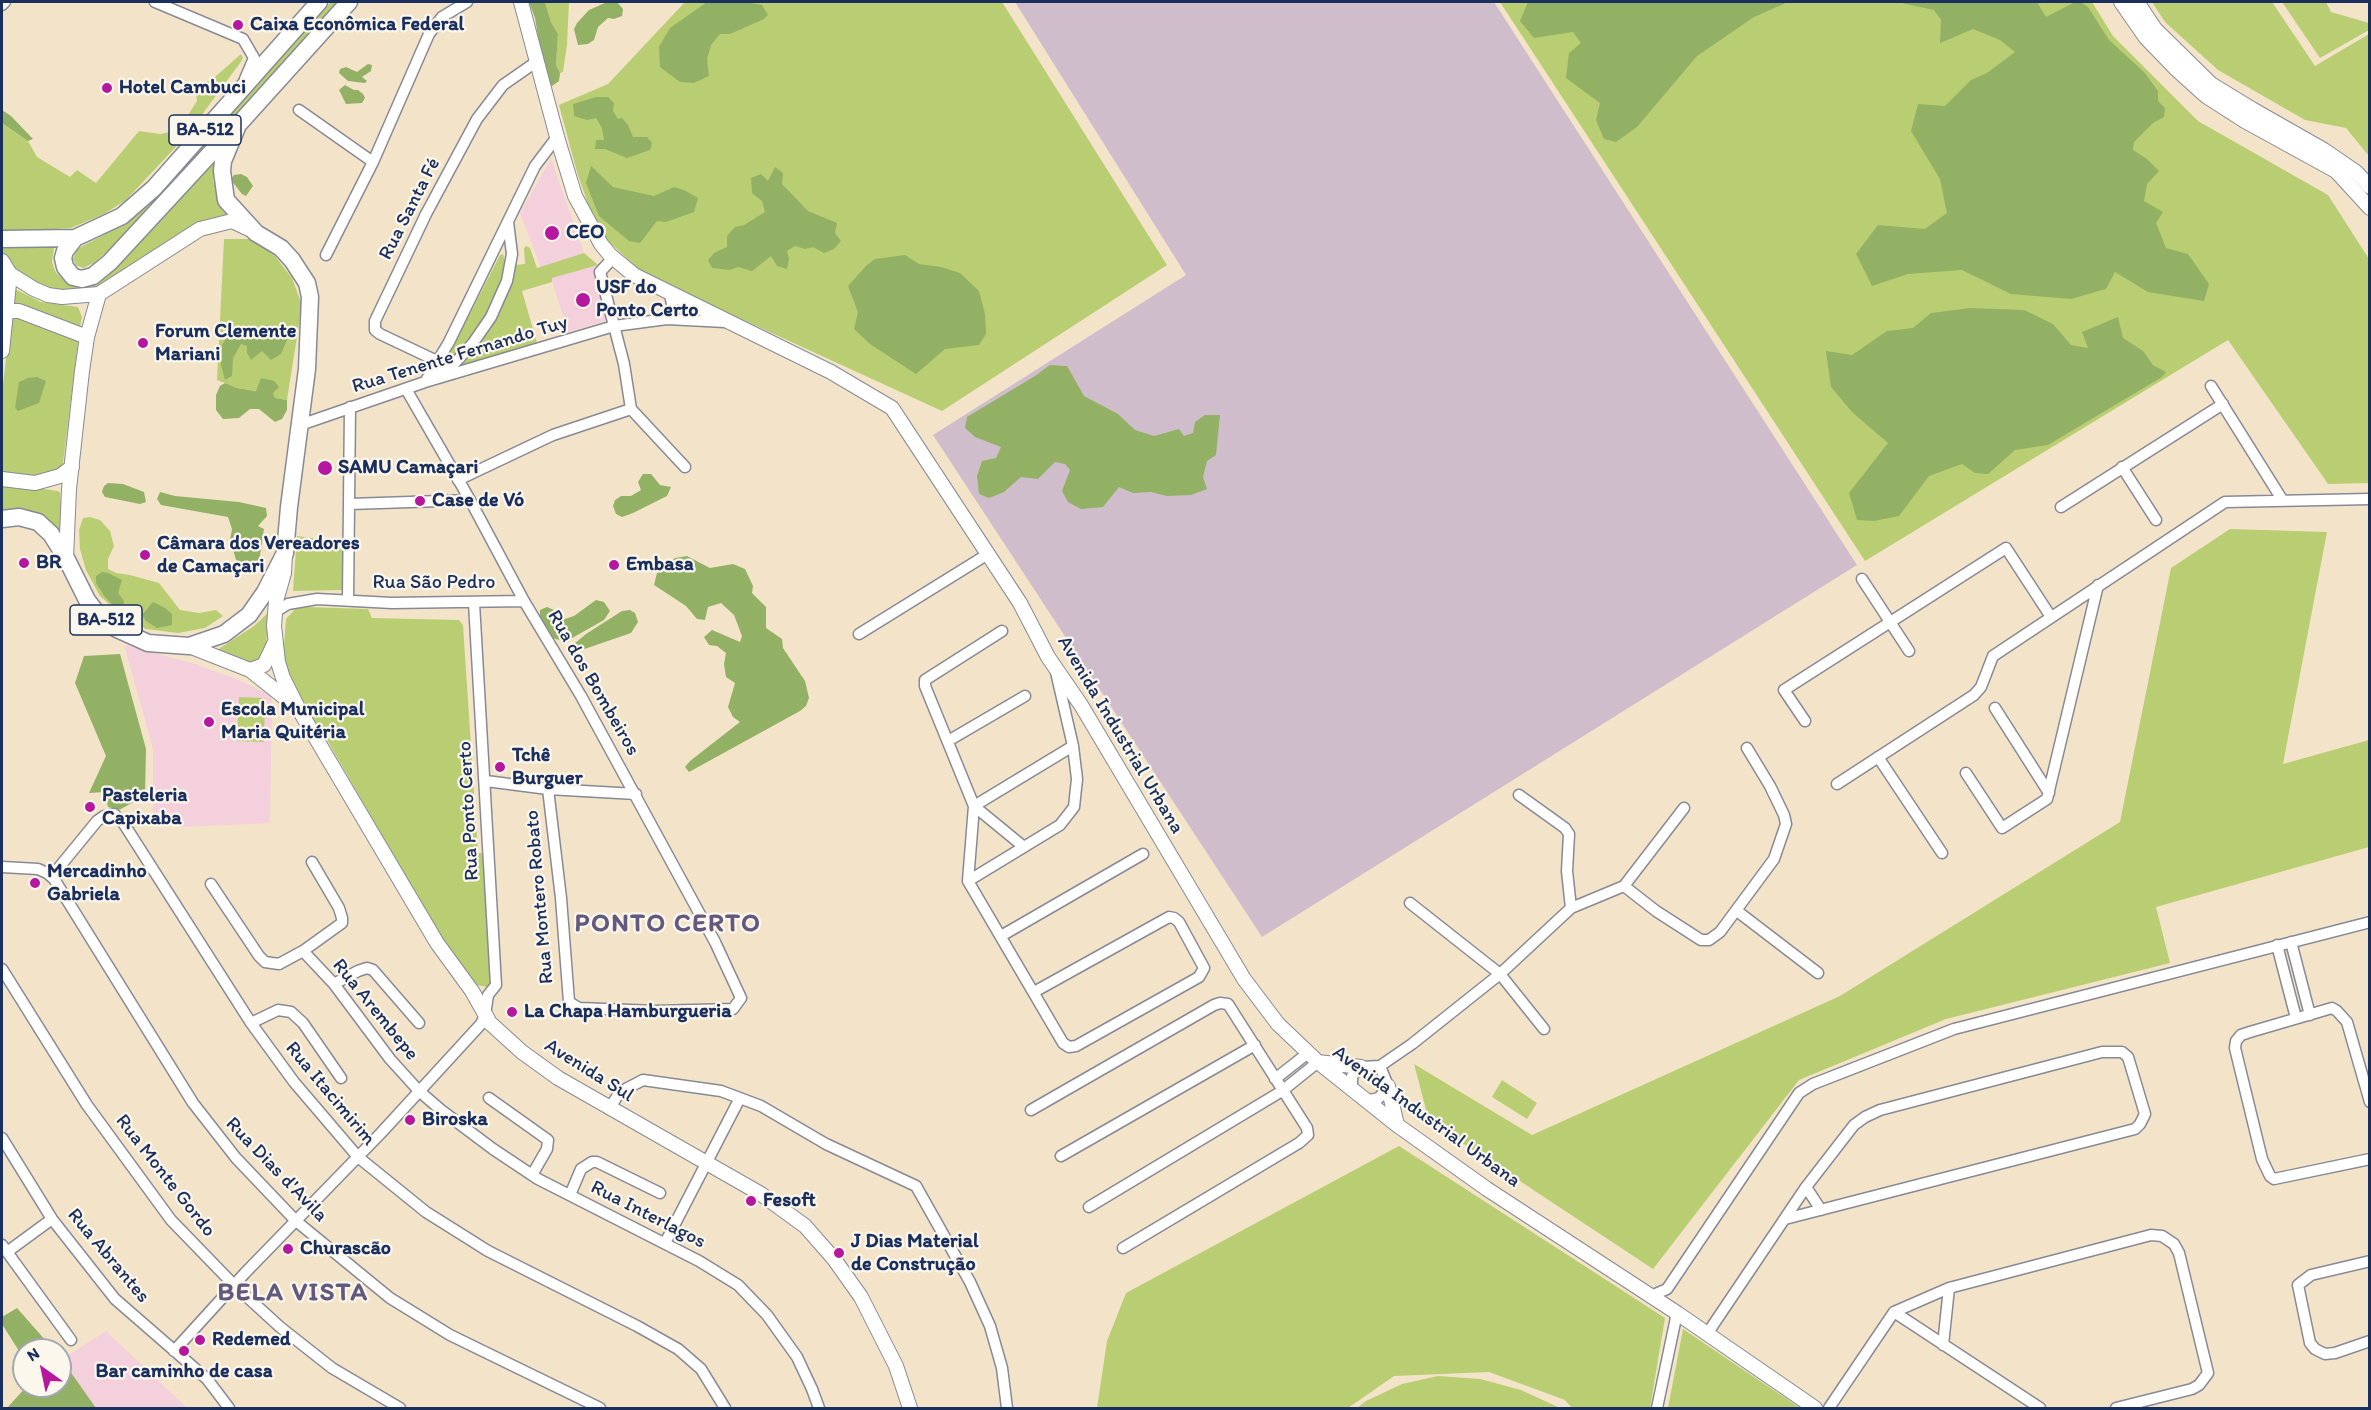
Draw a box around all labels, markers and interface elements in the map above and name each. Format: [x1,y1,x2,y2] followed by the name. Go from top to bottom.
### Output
[250,13,464,37] place label: Caixa Econômica Federal
[231,18,245,32] marker: Caixa Econômica Federal
[119,76,246,100] place label: Hotel Cambuci
[100,81,114,95] marker: Hotel Cambuci
[169,115,241,145] road number: BA-512
[374,154,446,264] street label: Rua Santa Fé
[566,221,604,245] place label: CEO
[543,224,561,242] marker: CEO
[596,276,698,323] place label: USF do Ponto Certo
[574,291,592,309] marker: USF do Ponto Certo
[349,311,571,399] street label: Rua Tenente Fernando Tuy
[155,320,296,367] place label: Forum Clemente Mariani
[136,336,150,350] marker: Forum Clemente Mariani
[338,456,478,480] place label: SAMU Camaçari
[316,459,334,477] marker: SAMU Camaçari
[432,489,524,513] place label: Case de Vó
[413,494,427,508] marker: Case de Vó
[157,532,360,579] place label: Câmara dos Vereadores de Camaçari
[138,548,152,562] marker: Câmara dos Vereadores de Camaçari
[36,551,61,575] place label: BR
[626,553,694,577] place label: Embasa
[17,556,31,570] marker: BR
[607,558,621,572] marker: Embasa
[373,571,495,595] street label: Rua São Pedro
[70,605,142,635] road number: BA-512
[542,606,644,760] street label: Rua dos Bombeiros
[1051,632,1189,838] street label: Avenida Industrial Urbana
[221,698,364,745] place label: Escola Municipal Maria Quitéria
[202,715,216,729] marker: Escola Municipal Maria Quitéria
[453,740,485,882] street label: Rua Ponto Certo
[512,744,583,791] place label: Tchê Burguer
[493,760,507,774] marker: Tchê Burguer
[102,784,187,831] place label: Pasteleria Capixaba
[83,800,97,814] marker: Pasteleria Capixaba
[520,809,560,985] street label: Rua Montero Robato
[47,860,147,907] place label: Mercadinho Gabriela
[28,876,42,890] marker: Mercadinho Gabriela
[574,908,762,940] district label: PONTO CERTO
[327,954,423,1066] street label: Rua Arembepe
[524,1000,732,1024] place label: La Chapa Hamburgueria
[505,1005,519,1019] marker: La Chapa Hamburgueria
[540,1034,638,1108] street label: Avenida Sul
[280,1037,380,1151] street label: Rua Itacimirim
[1327,1041,1525,1193] street label: Avenida Industrial Urbana
[422,1108,488,1132] place label: Biroska
[110,1110,220,1242] street label: Rua Monte Gordo
[220,1113,332,1227] street label: Rua Dias d'Avila
[403,1113,417,1127] marker: Biroska
[586,1176,710,1254] street label: Rua Interlagos
[763,1189,816,1213] place label: Fesoft
[744,1194,758,1208] marker: Fesoft
[62,1204,154,1308] street label: Rua Abrantes
[851,1230,979,1277] place label: J Dias Material de Construção
[300,1237,391,1261] place label: Churascão
[281,1242,295,1256] marker: Churascão
[832,1246,846,1260] marker: J Dias Material de Construção
[217,1277,369,1309] district label: BELA VISTA
[212,1328,291,1352] place label: Redemed
[193,1333,207,1347] marker: Redemed
[12,1338,72,1398] north arrow
[23,1343,43,1365] text: N
[177,1344,191,1358] marker: Bar caminho de casa
[95,1360,273,1384] place label: Bar caminho de casa

